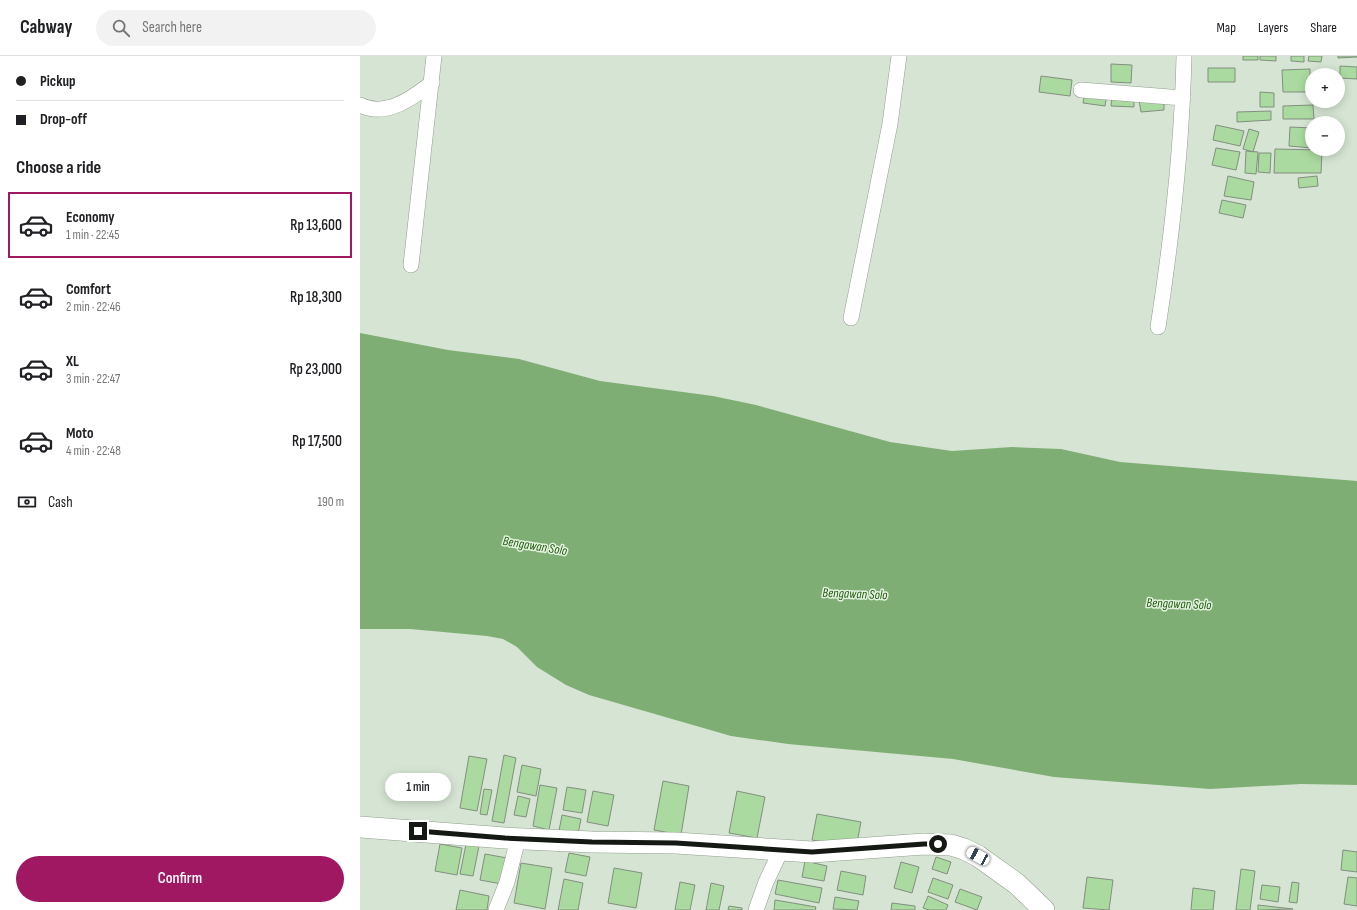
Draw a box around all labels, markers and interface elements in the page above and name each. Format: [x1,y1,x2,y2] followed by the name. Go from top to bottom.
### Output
[96,10,376,46] search box
[20,16,72,39] text: Cabway
[110,17,132,39] icon: search
[142,18,202,37] text: Search here
[1216,19,1236,36] text: Map
[1258,19,1288,36] text: Layers
[1310,19,1337,36] text: Share
[1305,68,1345,156] map controls
[1305,68,1345,108] button: +
[40,72,76,91] text: Pickup
[40,110,87,129] text: Drop-off
[1305,116,1345,156] button: −
[16,157,101,178] text: Choose a ride
[18,207,54,243] icon: car
[66,208,115,227] text: Economy
[290,216,342,235] text: Rp 13,600
[66,227,120,243] text: 1 min · 22:45
[18,279,54,315] icon: car
[66,280,111,299] text: Comfort
[290,288,342,307] text: Rp 18,300
[66,299,121,315] text: 2 min · 22:46
[18,351,54,387] icon: car
[66,352,79,371] text: XL
[289,360,342,379] text: Rp 23,000
[66,371,120,387] text: 3 min · 22:47
[18,423,54,459] icon: car
[66,424,93,443] text: Moto
[292,432,342,451] text: Rp 17,500
[66,443,121,459] text: 4 min · 22:48
[16,491,38,513] icon: cash
[48,493,73,512] text: Cash
[317,494,344,510] text: 190 m
[502,533,569,559] water label: Bengawan Solo
[822,585,888,603] water label: Bengawan Solo
[1146,595,1212,613] water label: Bengawan Solo
[385,773,451,801] callout: 1 min
[406,779,430,795] text: 1 min
[409,822,427,840] route end
[929,835,947,853] route start
[965,845,991,867] car
[16,856,344,902] button: Confirm

